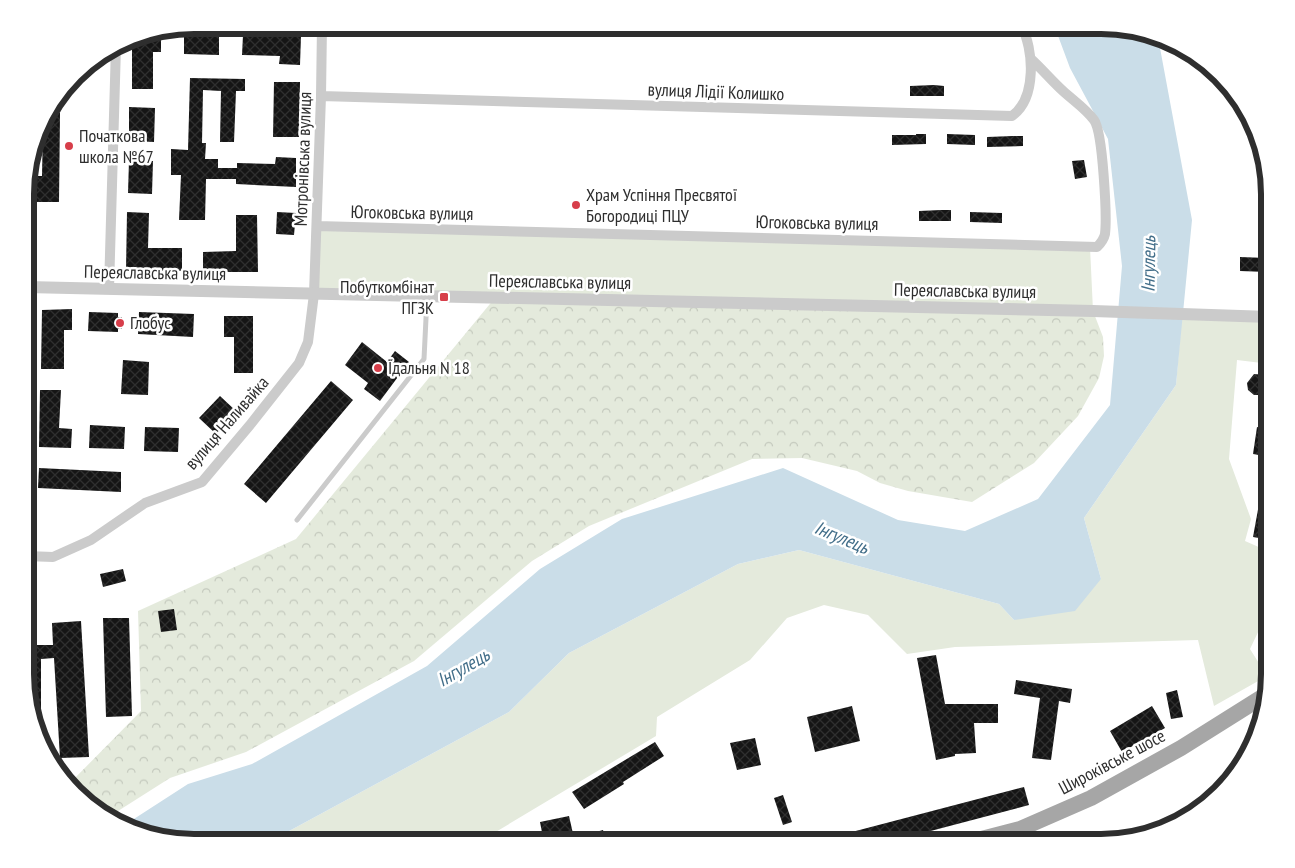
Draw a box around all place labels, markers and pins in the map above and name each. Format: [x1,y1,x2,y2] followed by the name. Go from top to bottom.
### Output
[79,124,154,168] place label: Початкова школа №67
[63,140,75,152] marker: Початкова школа №67
[586,183,737,227] place label: Храм Успіння Пресвятої Богородиці ПЦУ
[570,199,582,211] marker: Храм Успіння Пресвятої Богородиці ПЦУ
[340,275,434,319] place label: Побуткомбінат ПГЗК
[438,291,450,303] marker: Побуткомбінат ПГЗК
[130,311,171,334] place label: Глобус
[114,317,126,329] marker: Глобус
[388,356,470,379] place label: Їдальня N 18
[372,362,384,374] marker: Їдальня N 18

